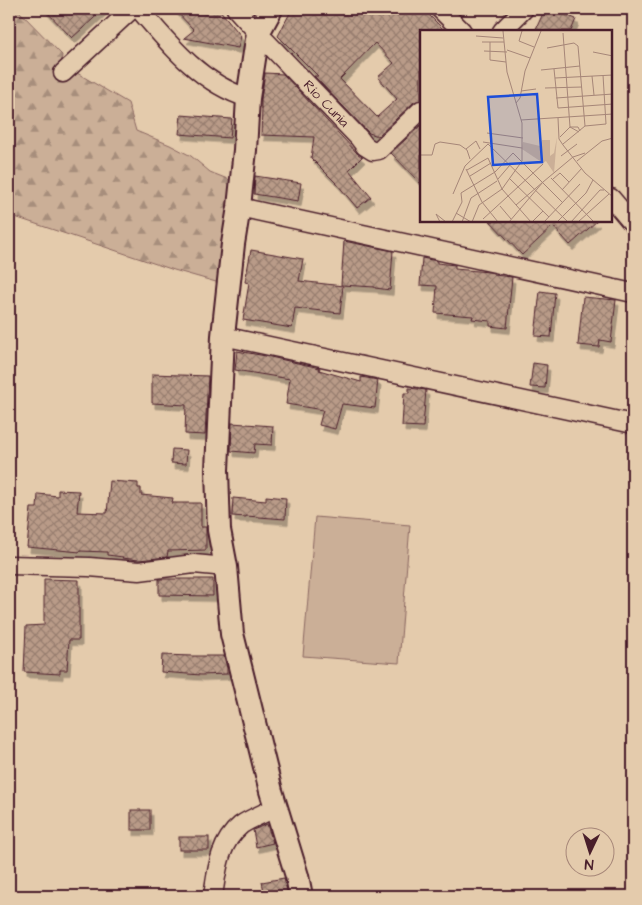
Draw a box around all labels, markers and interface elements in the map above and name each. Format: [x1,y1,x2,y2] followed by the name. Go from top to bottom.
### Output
[420,30,612,222] inset map
[298,76,354,132] street label: Río Cunia
[564,828,614,878] north arrow
[584,854,594,874] text: N

